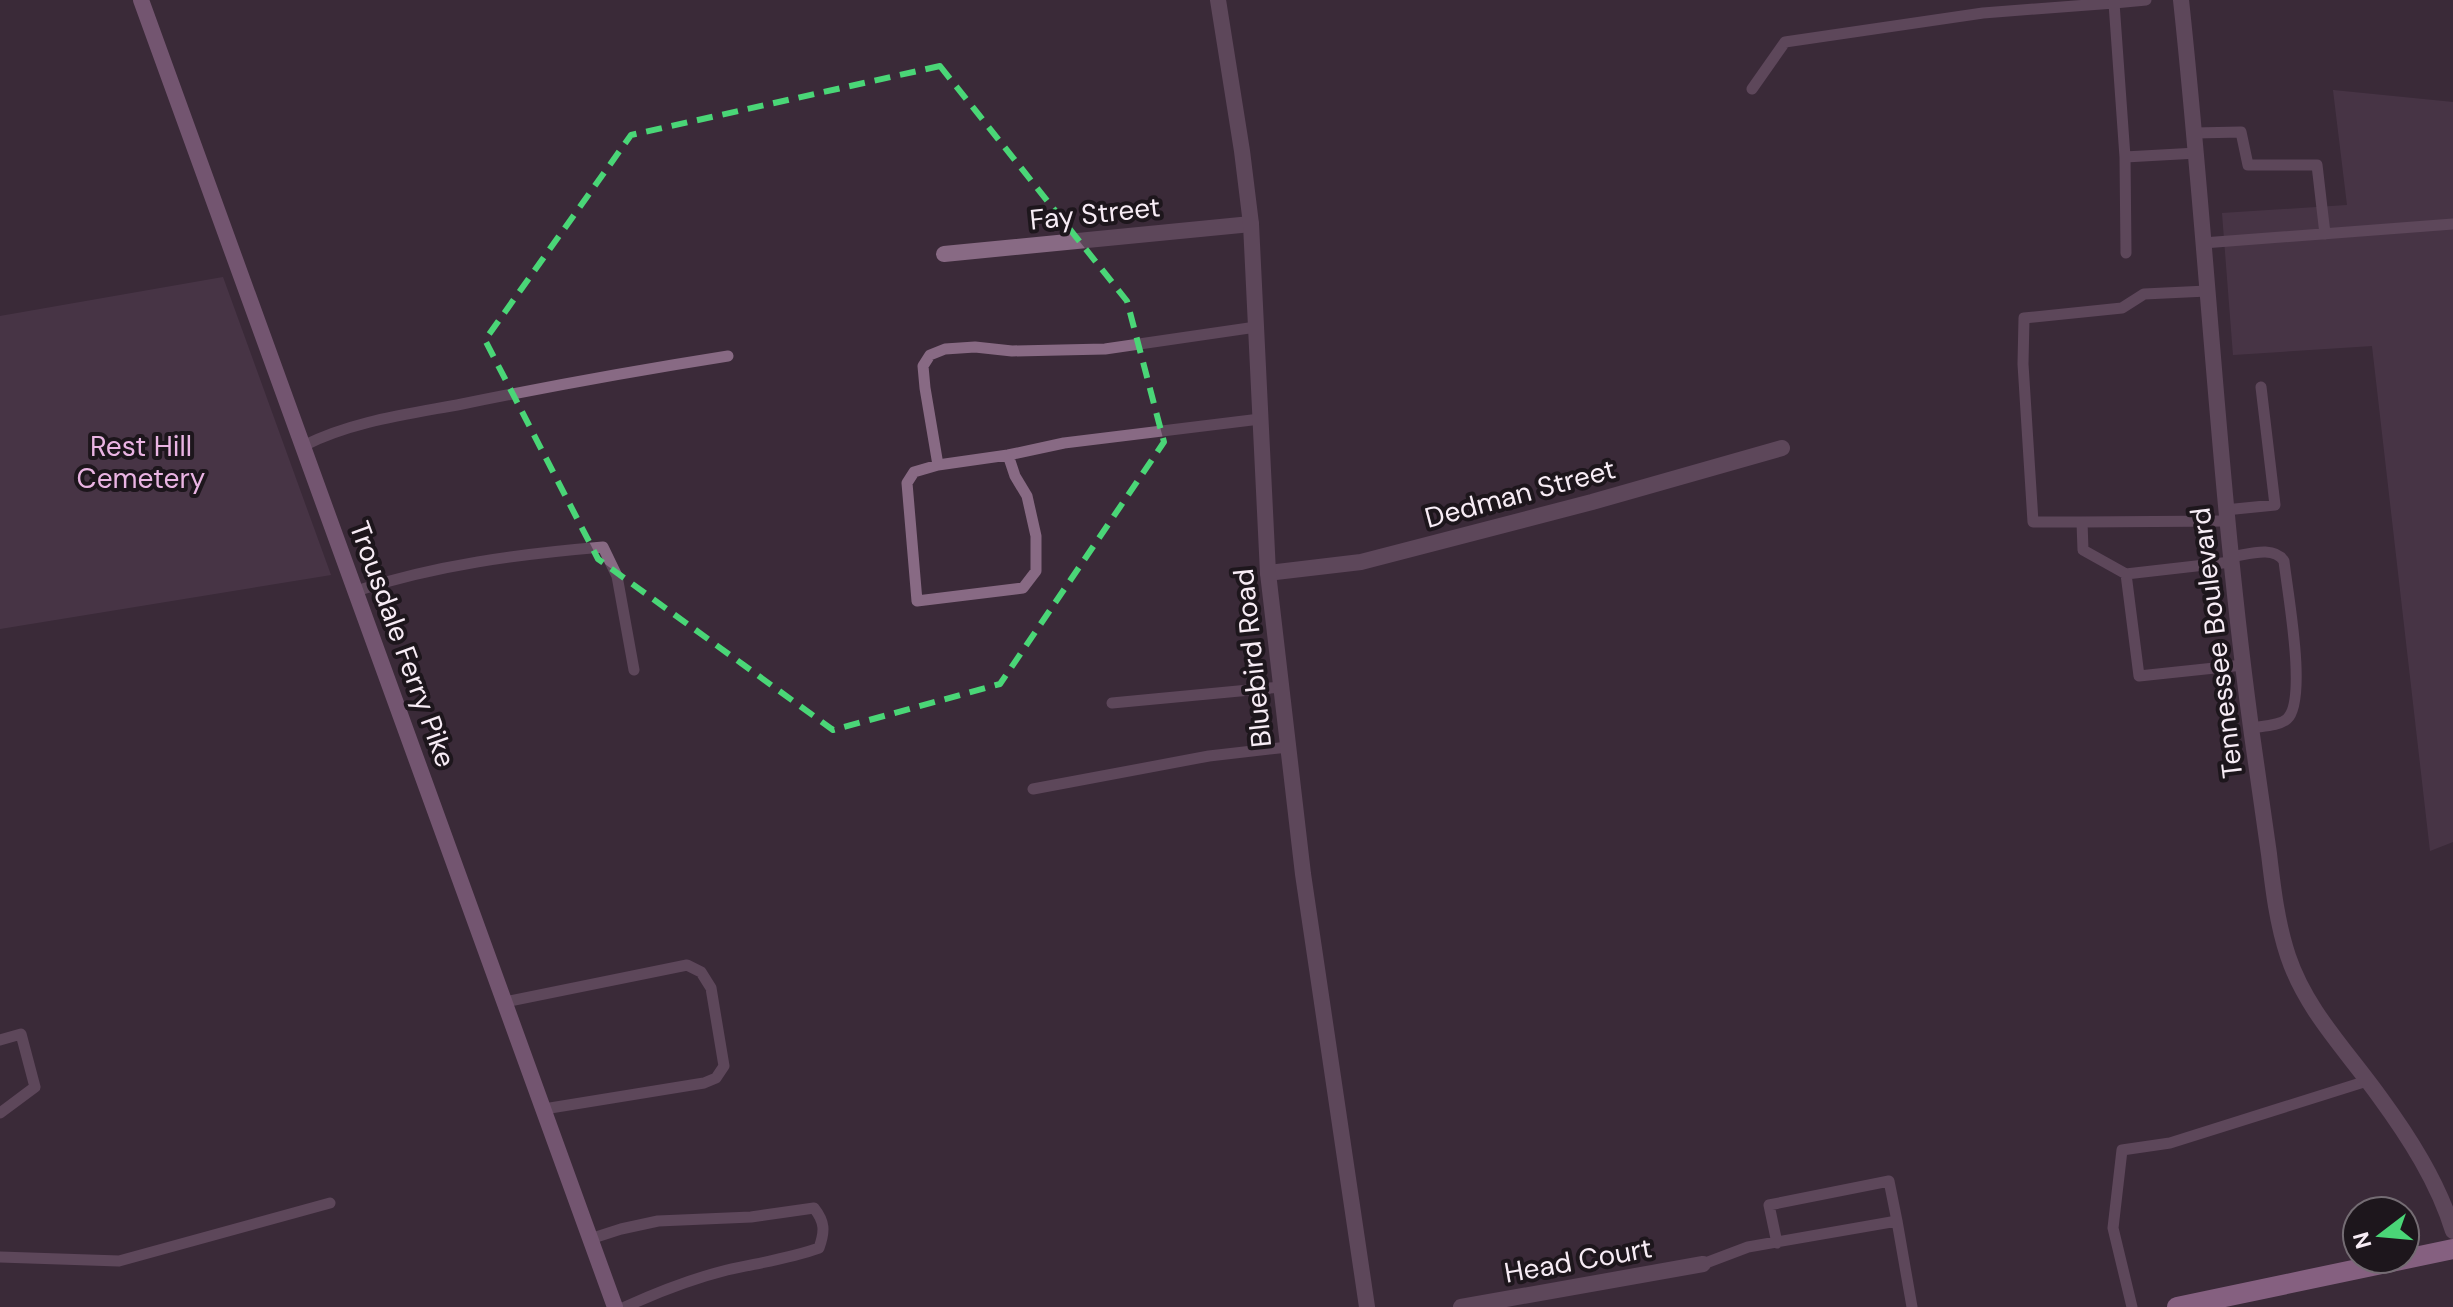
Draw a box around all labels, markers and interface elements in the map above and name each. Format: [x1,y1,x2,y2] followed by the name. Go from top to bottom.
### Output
[1028,188,1162,239] street label: Fay Street
[77,428,205,497] park label: Rest Hill Cemetery
[1421,450,1619,537] street label: Dedman Street
[2182,506,2251,780] street label: Tennessee Boulevard
[341,516,464,772] street label: Trousdale Ferry Pike
[1225,567,1280,749] street label: Bluebird Road
[2341,1195,2421,1275] north arrow
[1501,1229,1655,1292] street label: Head Court
[2346,1229,2378,1252] text: N

